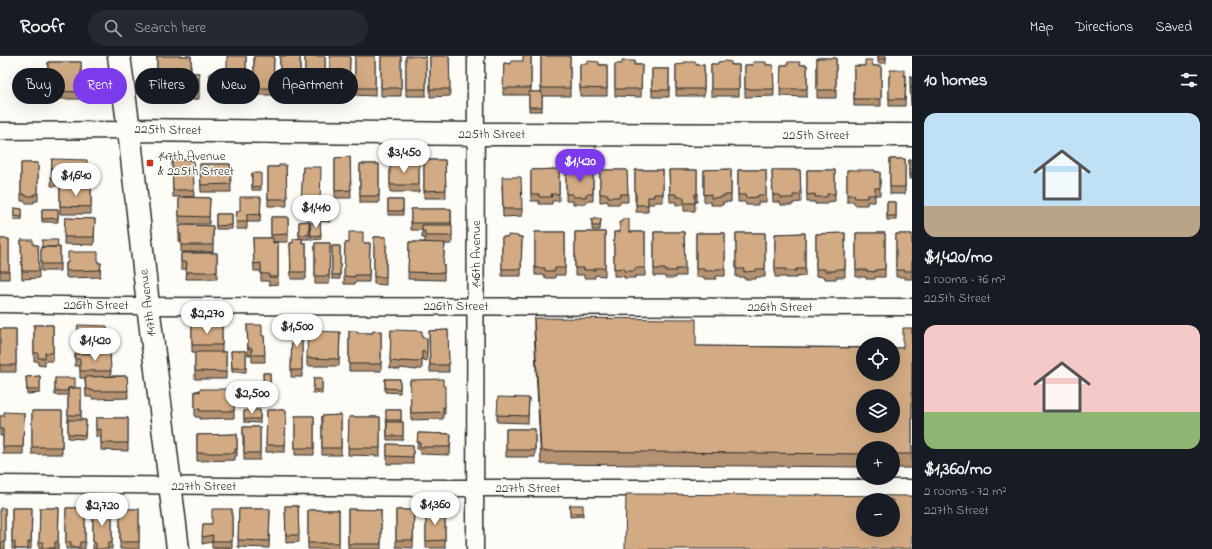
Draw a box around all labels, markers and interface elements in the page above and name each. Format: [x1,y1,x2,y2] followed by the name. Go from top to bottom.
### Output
[88,10,368,46] search box
[20,14,64,41] text: Roofr
[102,17,124,39] icon: search
[134,17,206,39] text: Search here
[1030,17,1053,38] text: Map
[1075,17,1133,38] text: Directions
[1155,17,1192,38] text: Saved
[12,68,65,104] chip: Buy
[73,68,127,104] chip: Rent
[135,68,199,104] chip: Filters
[207,68,260,104] chip: New
[268,68,358,104] chip: Apartment
[924,68,987,93] text: 10 homes
[1178,69,1200,91] icon: filters
[134,120,202,140] street label: 225th Street
[459,125,526,144] street label: 225th Street
[783,126,850,145] street label: 225th Street
[1026,139,1098,211] icon: home
[371,140,437,174] pin: $3,450
[387,143,421,162] text: $3,450
[158,147,235,181] place label: 147th Avenue & 225th Street
[547,149,613,183] pin: $1,420
[564,152,596,171] text: $1,420
[145,158,155,168] marker: 147th Avenue & 225th Street
[43,163,109,197] pin: $1,640
[61,166,91,185] text: $1,640
[283,195,349,229] pin: $1,410
[301,198,331,217] text: $1,410
[467,220,486,288] street label: 146th Avenue
[924,245,993,270] text: $1,420/mo
[134,268,162,338] street label: 147th Avenue
[924,270,1006,289] text: 2 rooms · 76 m²
[924,289,991,308] text: 225th Street
[63,296,129,315] street label: 226th Street
[423,297,489,316] street label: 226th Street
[747,298,813,317] street label: 226th Street
[174,301,240,335] pin: $2,270
[190,304,224,323] text: $2,270
[264,314,330,348] pin: $1,500
[281,317,313,336] text: $1,500
[62,328,128,362] pin: $1,420
[79,331,111,350] text: $1,420
[856,337,900,537] map controls
[856,337,900,381] button: locate
[1026,351,1098,423] icon: home
[219,381,285,415] pin: $2,500
[234,384,270,403] text: $2,500
[856,389,900,433] button: layers
[856,441,900,485] button: +
[924,457,992,482] text: $1,360/mo
[172,477,237,496] street label: 227th Street
[496,479,561,498] street label: 227th Street
[924,482,1006,501] text: 2 rooms · 72 m²
[402,492,468,526] pin: $1,360
[69,493,135,527] pin: $2,720
[856,493,900,537] button: −
[420,495,450,514] text: $1,360
[85,496,119,515] text: $2,720
[924,501,989,520] text: 227th Street

